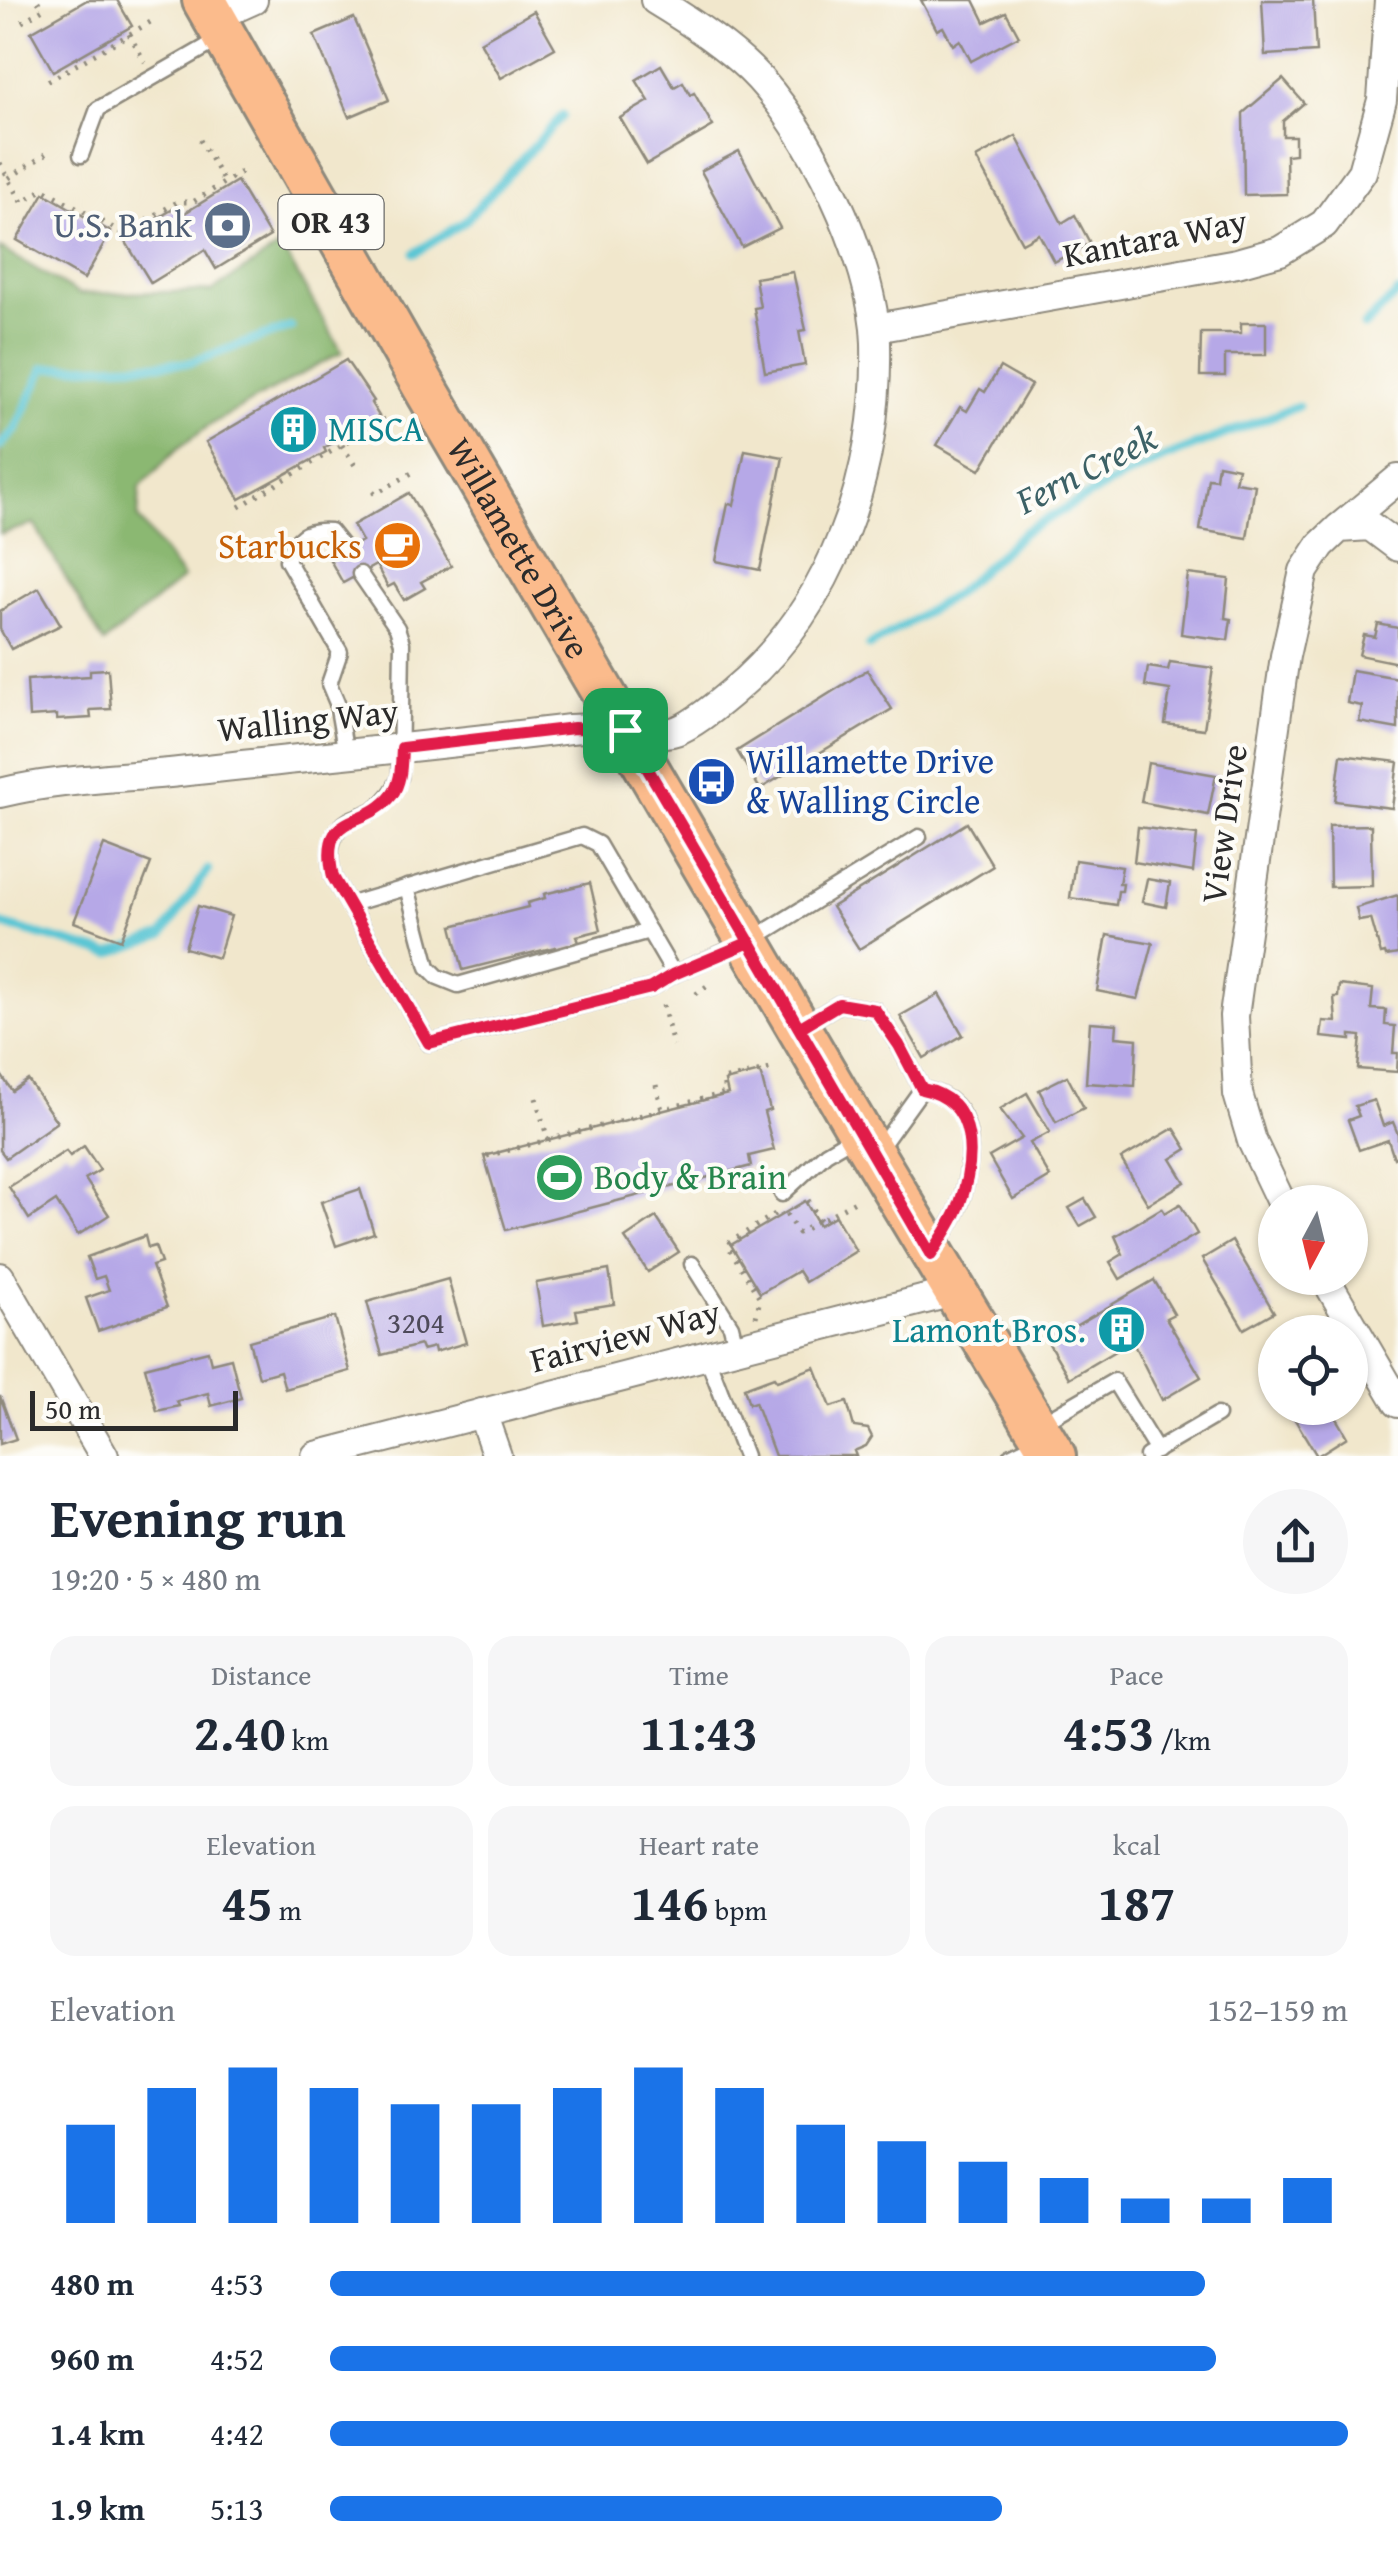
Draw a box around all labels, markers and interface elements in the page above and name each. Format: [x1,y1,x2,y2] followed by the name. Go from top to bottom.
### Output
[278,195,384,249] road number: OR 43
[1058,195,1252,280] street label: Kantara Way
[53,199,192,250] place label: U.S. Bank
[201,199,253,251] bank icon: U.S. Bank
[267,403,319,455] building icon: MISCA
[328,403,424,454] place label: MISCA
[1004,408,1166,528] water label: Fern Creek
[434,428,604,668] street label: Willamette Drive
[218,520,362,571] place label: Starbucks
[371,520,423,572] cafe icon: Starbucks
[215,685,401,754] street label: Walling Way
[583,688,668,773] pin
[598,703,653,758] icon: arrive
[746,735,994,826] place label: Willamette Drive & Walling Circle
[1187,741,1260,907] street label: View Drive
[685,755,737,807] bus stop icon: Willamette Drive & Walling Circle
[533,1151,585,1203] sports icon: Body & Brain
[594,1151,787,1202] place label: Body & Brain
[1258,1185,1368,1295] north arrow
[1258,1185,1368,1425] map controls
[524,1285,726,1385] street label: Fairview Way
[387,1300,445,1344] house number: 3204
[892,1304,1086,1355] place label: Lamont Bros.
[1095,1304,1147,1356] building icon: Lamont Bros.
[1258,1315,1368,1425] button: locate
[30,1386,238,1431] scale bar
[45,1388,101,1429] text: 50 m
[50,1477,346,1557] text: Evening run
[1243,1489,1348,1594] button: share
[50,1555,261,1602] text: 19:20 · 5 × 480 m
[211,1654,312,1695] text: Distance
[669,1654,729,1695] text: Time
[1110,1654,1164,1695] text: Pace
[194,1695,286,1768] text: 2.40
[640,1695,758,1768] text: 11:43
[1062,1695,1154,1768] text: 4:53
[286,1719,329,1760] text: km
[1154,1719,1211,1760] text: /km
[207,1824,316,1865] text: Elevation
[639,1824,759,1865] text: Heart rate
[1113,1824,1161,1865] text: kcal
[221,1865,273,1938] text: 45
[631,1865,709,1938] text: 146
[1098,1865,1176,1938] text: 187
[273,1889,302,1930] text: m
[709,1889,767,1930] text: bpm
[50,1986,175,2033] text: Elevation
[1207,1986,1348,2033] text: 152–159 m
[50,2260,134,2307] text: 480 m
[210,2260,264,2307] text: 4:53
[50,2335,134,2382] text: 960 m
[210,2335,264,2382] text: 4:52
[50,2410,145,2457] text: 1.4 km
[210,2410,264,2457] text: 4:42
[50,2485,145,2532] text: 1.9 km
[210,2485,264,2532] text: 5:13

